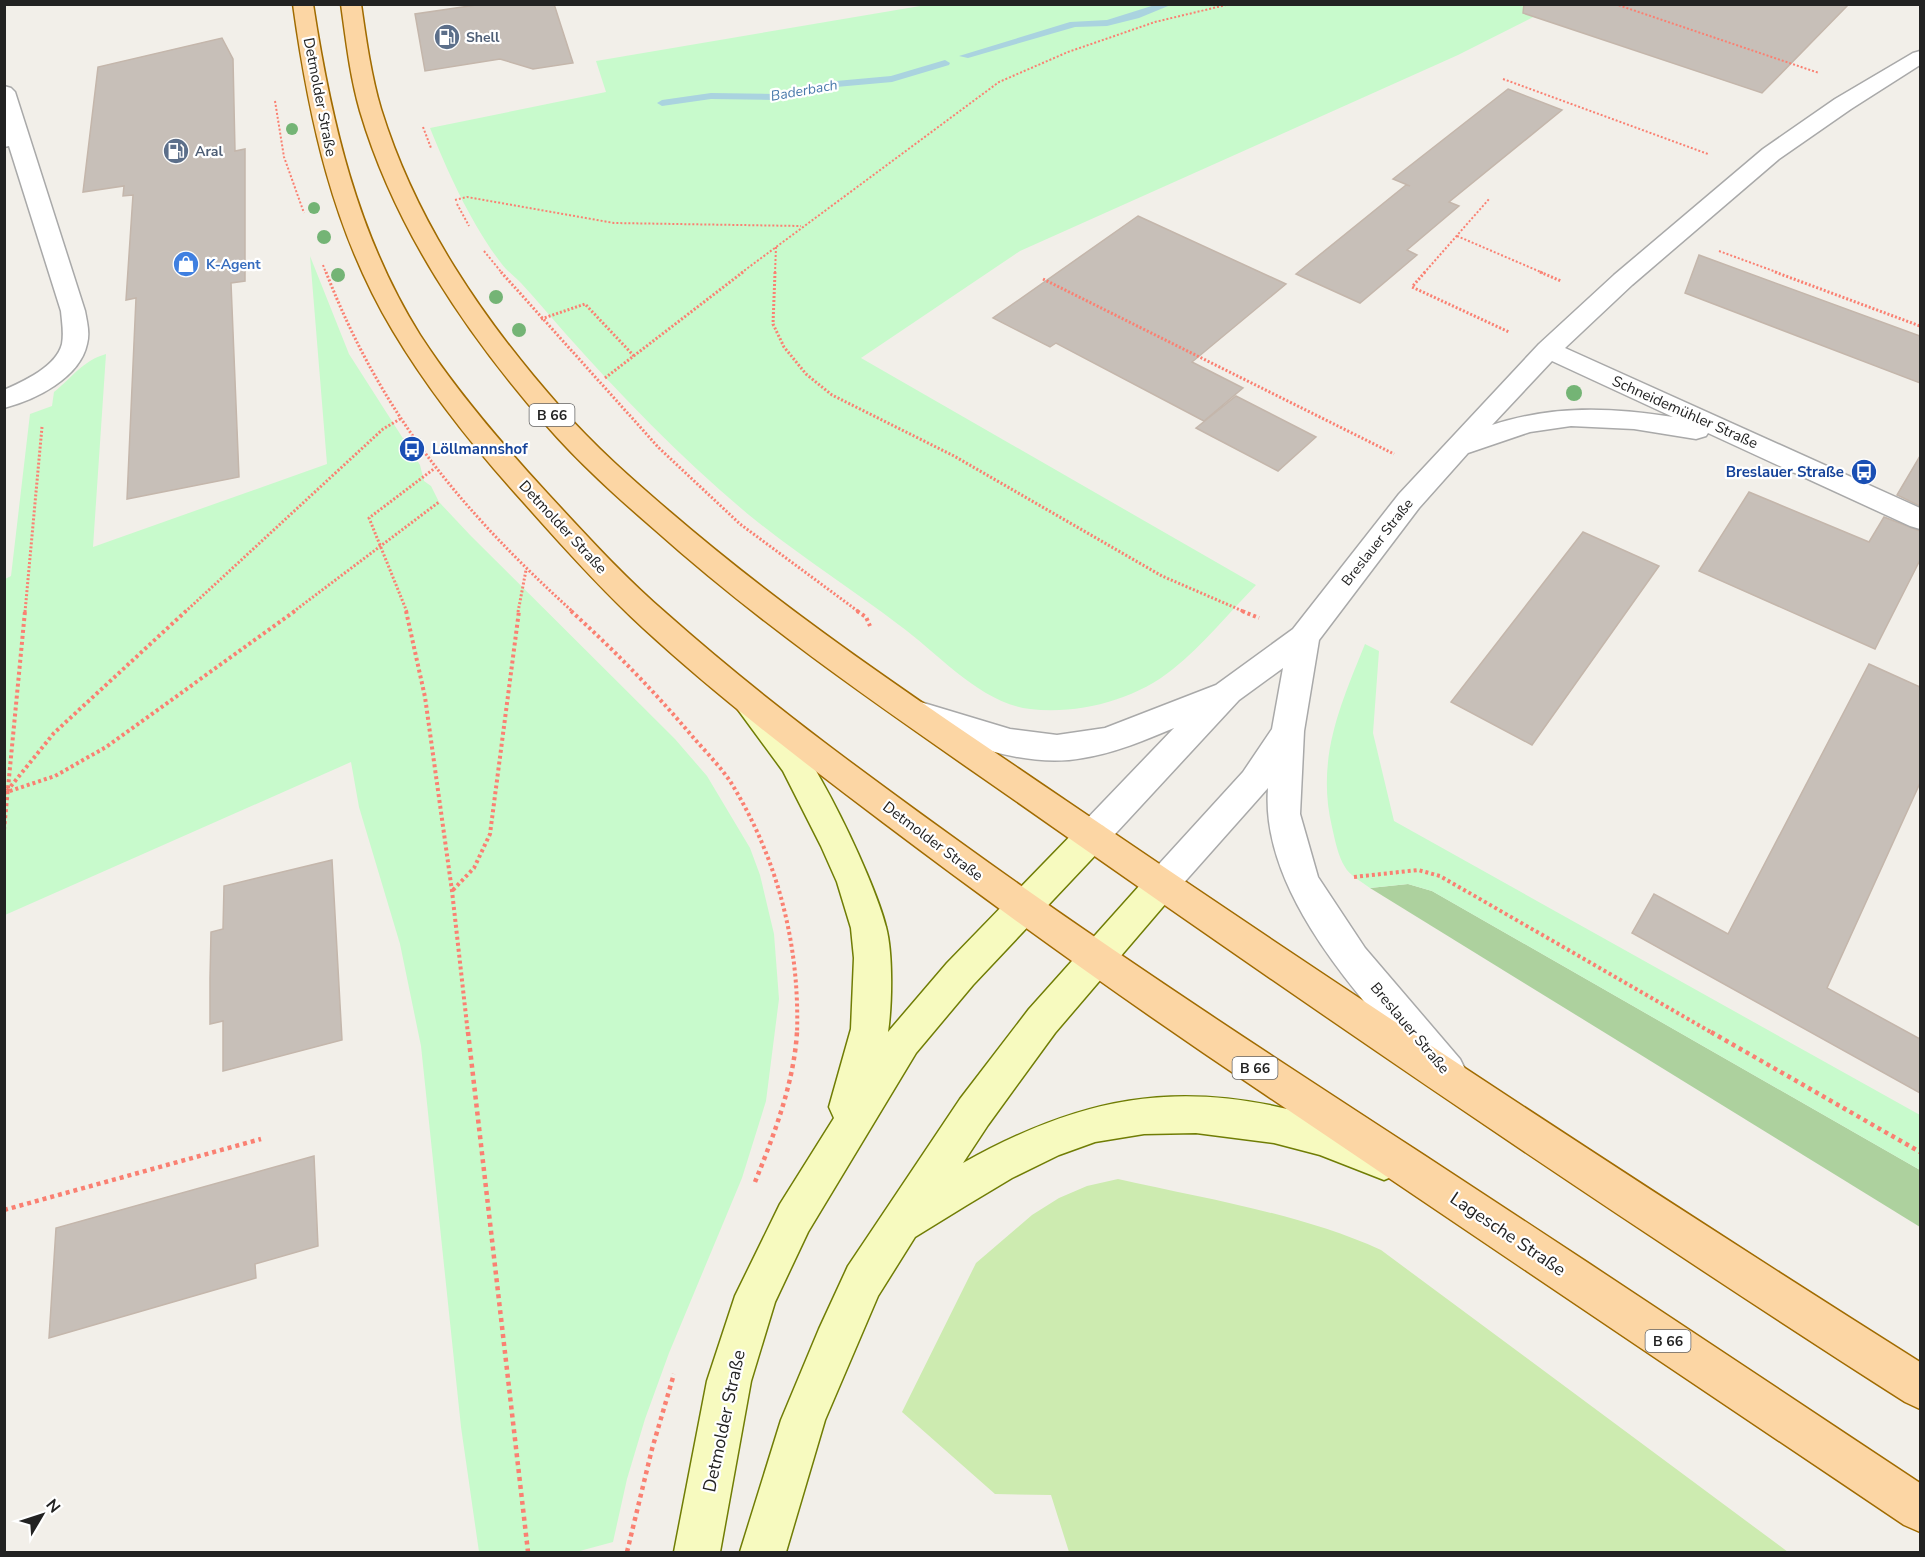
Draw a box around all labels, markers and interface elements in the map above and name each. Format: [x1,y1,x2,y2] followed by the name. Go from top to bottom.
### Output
[432,22,462,52] fuel station icon: Shell
[466,28,500,47] place label: Shell
[299,36,341,158] street label: Detmolder Straße
[769,75,839,106] water label: Baderbach
[161,136,191,166] fuel station icon: Aral
[195,142,223,161] place label: Aral
[171,249,201,279] shop icon: K-Agent
[206,255,261,274] place label: K-Agent
[1609,371,1761,453] street label: Schneidemühler Straße
[530,404,574,426] road number: B 66
[397,434,427,464] bus stop icon: Löllmannshof
[432,439,528,459] place label: Löllmannshof
[1849,457,1879,487] bus stop icon: Breslauer Straße
[1726,462,1844,482] place label: Breslauer Straße
[515,476,612,578] street label: Detmolder Straße
[1337,495,1417,590] street label: Breslauer Straße
[879,797,987,885] street label: Detmolder Straße
[1366,978,1454,1078] street label: Breslauer Straße
[1232,1057,1278,1079] road number: B 66
[1445,1186,1571,1282] street label: Lagesche Straße
[1646,1330,1690,1352] road number: B 66
[697,1348,751,1494] street label: Detmolder Straße
[12,1485,72,1545] north arrow
[41,1495,65,1518] text: N

